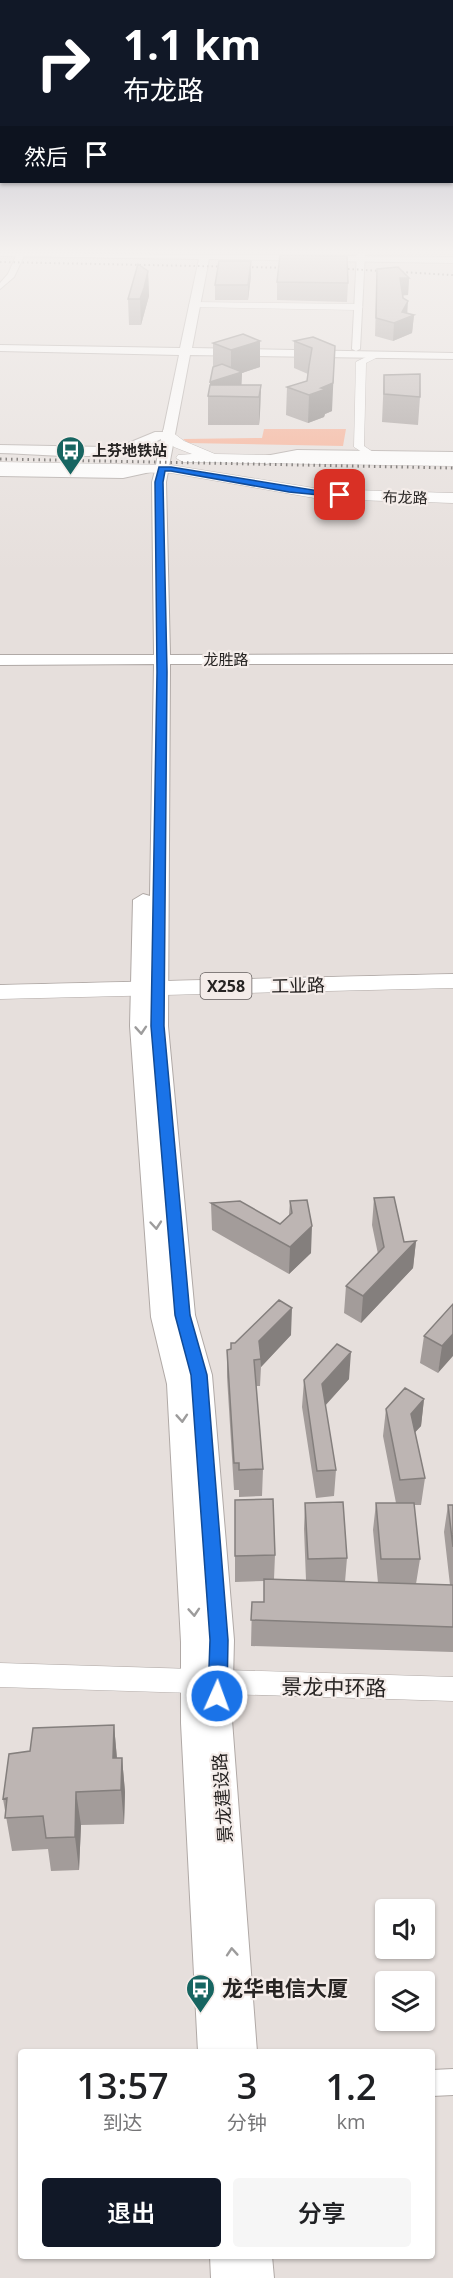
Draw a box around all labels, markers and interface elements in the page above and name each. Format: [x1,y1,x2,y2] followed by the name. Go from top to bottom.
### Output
[123,15,261,72] text: 1.1 km
[24,24,102,102] icon: right
[123,71,204,108] text: 布龙路
[80,138,113,171] icon: arrive
[24,141,68,171] text: 然后
[55,434,87,476] bus stop icon: 上芬地铁站
[92,440,167,460] place label: 上芬地铁站
[314,469,365,520] pin
[323,478,356,511] icon: arrive
[382,487,428,507] street label: 布龙路
[203,649,249,669] street label: 龙胜路
[200,973,252,999] road number: X258
[271,973,325,997] street label: 工业路
[134,1026,147,1035] one-way arrow
[149,1220,162,1229] one-way arrow
[175,1413,188,1422] one-way arrow
[187,1608,200,1617] one-way arrow
[185,1664,249,1728] position arrow
[281,1672,387,1702] street label: 景龙中环路
[207,1752,237,1844] street label: 景龙建设路
[375,1899,435,2031] map controls
[375,1899,435,1959] button: sound
[226,1947,239,1956] one-way arrow
[375,1971,435,2031] button: layers
[185,1972,217,2014] bus stop icon: 龙华电信大厦
[222,1974,348,2002] place label: 龙华电信大厦
[76,2061,169,2110] text: 13:57
[237,2061,257,2110] text: 3
[326,2062,377,2111] text: 1.2
[337,2108,366,2135] text: km
[103,2109,143,2136] text: 到达
[227,2109,267,2136] text: 分钟
[42,2178,221,2247] button: 退出
[233,2178,411,2247] button: 分享

